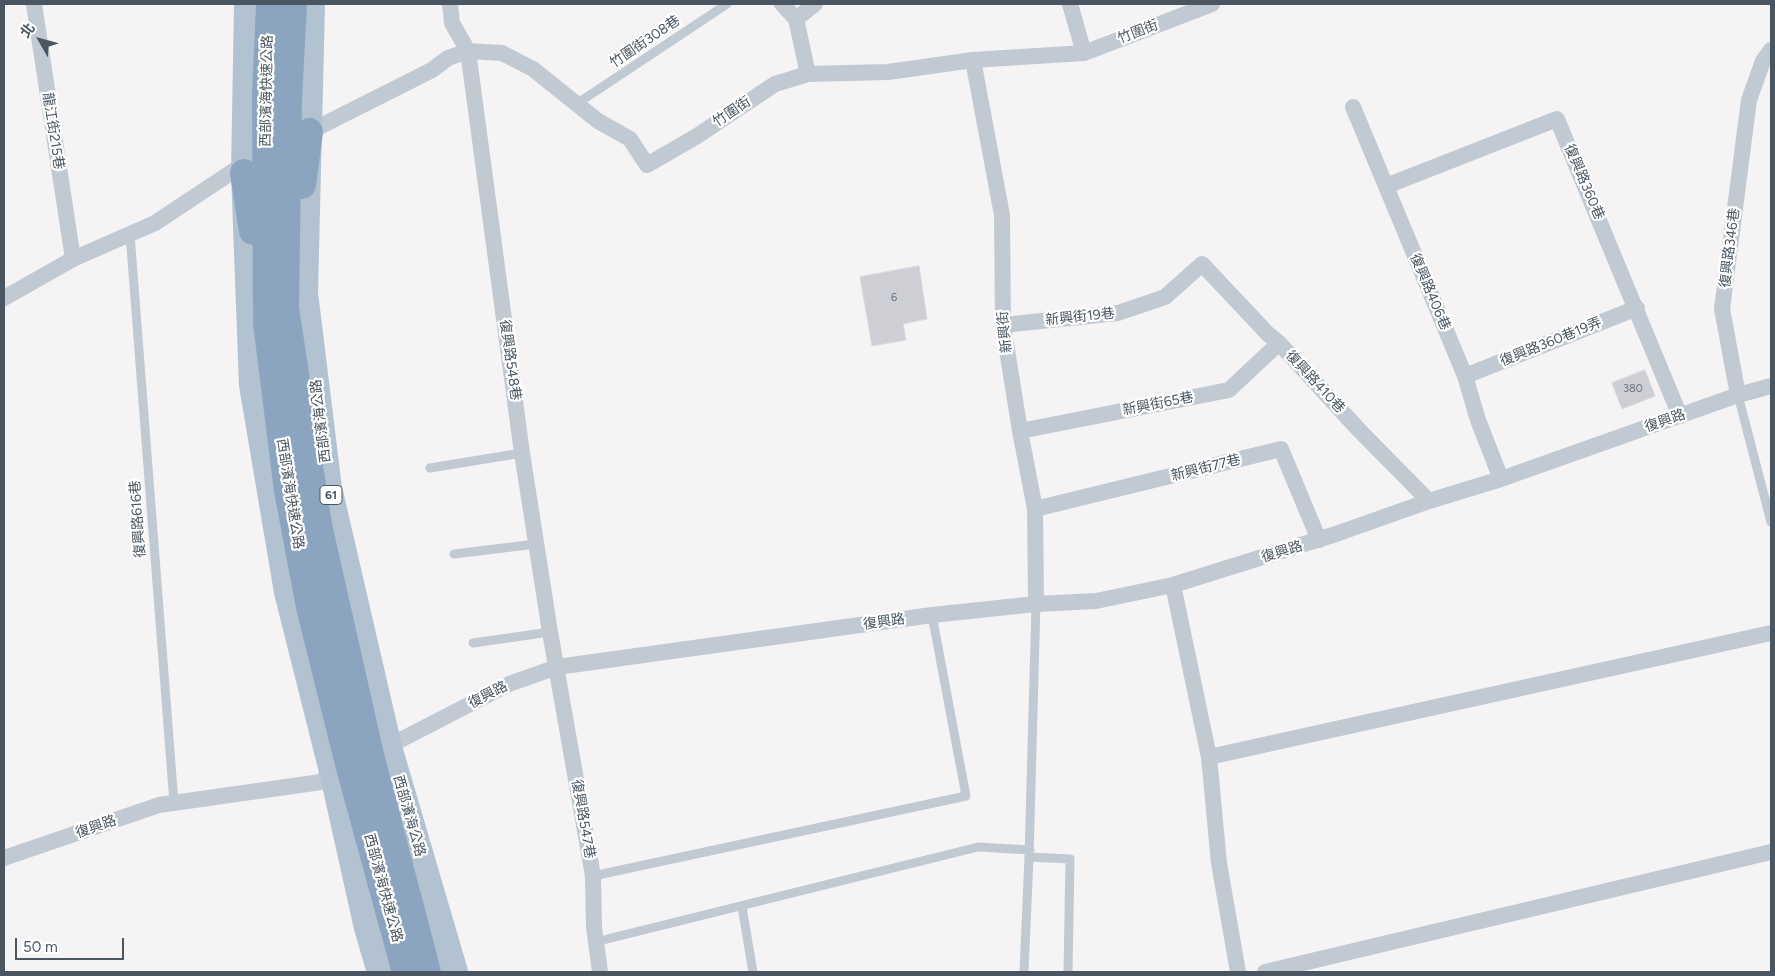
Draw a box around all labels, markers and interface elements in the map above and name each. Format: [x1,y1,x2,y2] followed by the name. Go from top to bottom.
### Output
[607,12,683,72] street label: 竹圍街308巷
[15,15,65,65] north arrow
[1115,17,1161,47] street label: 竹圍街
[17,20,39,41] text: 北
[258,35,276,147] street label: 西部濱海快速公路
[39,91,67,171] street label: 龍江街215巷
[710,93,754,131] street label: 竹圍街
[1561,142,1607,222] street label: 復興路360巷
[1717,207,1743,289] street label: 復興路346巷
[1406,251,1454,333] street label: 復興路406巷
[891,291,897,305] house number: 6
[1044,305,1116,329] street label: 新興街19巷
[994,310,1016,354] street label: 新興街
[1498,314,1604,370] street label: 復興路360巷19弄
[496,319,524,401] street label: 復興路548巷
[1282,347,1348,417] street label: 復興路410巷
[308,378,334,464] street label: 西部濱海公路
[1623,382,1643,396] house number: 380
[1121,389,1195,419] street label: 新興街65巷
[1642,406,1688,436] street label: 復興路
[273,437,307,551] street label: 西部濱海快速公路
[1170,451,1242,485] street label: 新興街77巷
[127,480,149,558] street label: 復興路616巷
[320,486,342,504] road number: 61
[1259,538,1305,566] street label: 復興路
[862,611,906,633] street label: 復興路
[465,678,511,712] street label: 復興路
[389,773,429,859] street label: 西部濱海公路
[568,778,598,860] street label: 復興路547巷
[73,812,119,842] street label: 復興路
[360,832,406,944] street label: 西部濱海快速公路
[18,928,126,960] scale bar
[23,938,58,956] text: 50 m

